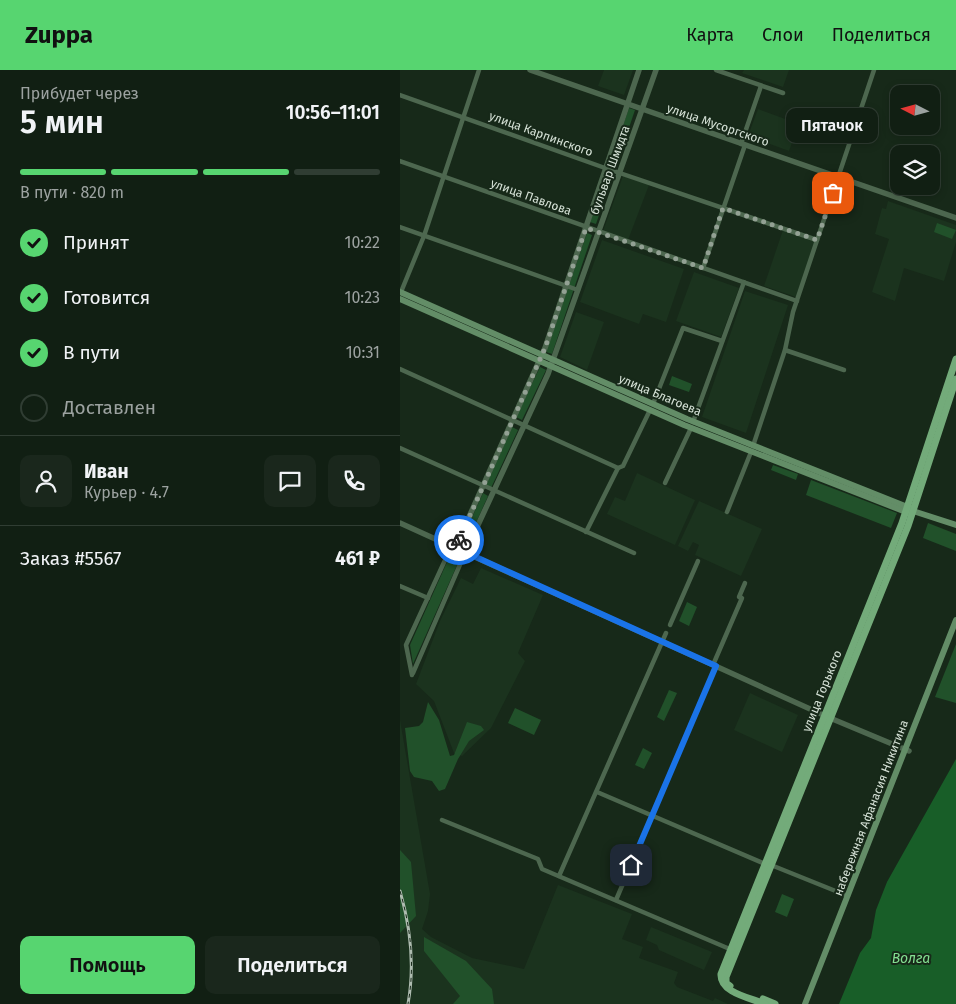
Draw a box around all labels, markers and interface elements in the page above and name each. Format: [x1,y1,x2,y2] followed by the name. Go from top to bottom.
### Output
[25,21,93,49] text: Zuppa
[686,24,734,46] text: Карта
[762,24,804,46] text: Слои
[832,24,931,46] text: Поделиться
[20,84,139,103] text: Прибудет через
[890,85,940,135] north arrow
[890,85,940,195] map controls
[286,101,380,124] text: 10:56–11:01
[665,101,771,149] street label: улица Мусоргского
[20,103,104,141] text: 5 мин
[787,108,879,143] callout: Пятачок
[487,109,595,159] street label: улица Карпинского
[801,116,863,135] text: Пятачок
[587,124,633,216] street label: бульвар Шмидта
[890,145,940,195] button: layers
[812,172,854,214] pin
[489,176,573,218] street label: улица Павлова
[819,179,847,207] icon: bag
[20,183,124,202] text: В пути · 820 m
[20,229,48,257] icon: check
[63,231,129,254] text: Принят
[344,233,380,252] text: 10:22
[20,284,48,312] icon: check
[63,286,150,309] text: Готовится
[344,288,380,307] text: 10:23
[20,339,48,367] icon: check
[63,341,120,364] text: В пути
[346,343,380,362] text: 10:31
[617,371,703,419] street label: улица Благоева
[63,396,156,419] text: Доставлен
[20,455,72,507] button: person
[264,455,316,507] button: chat
[328,455,380,507] button: phone
[84,460,129,483] text: Иван
[84,483,169,502] text: Курьер · 4.7
[434,515,484,565] courier
[445,526,473,554] icon: bike
[20,547,122,570] text: Заказ #5567
[335,547,380,570] text: 461 ₽
[799,648,845,734] street label: улица Горького
[831,718,911,898] street label: набережная Афанасия Никитина
[610,844,652,886] pin
[617,851,645,879] icon: home
[20,936,195,994] button: Помощь
[205,936,380,994] button: Поделиться
[892,950,930,967] water label: Волга

